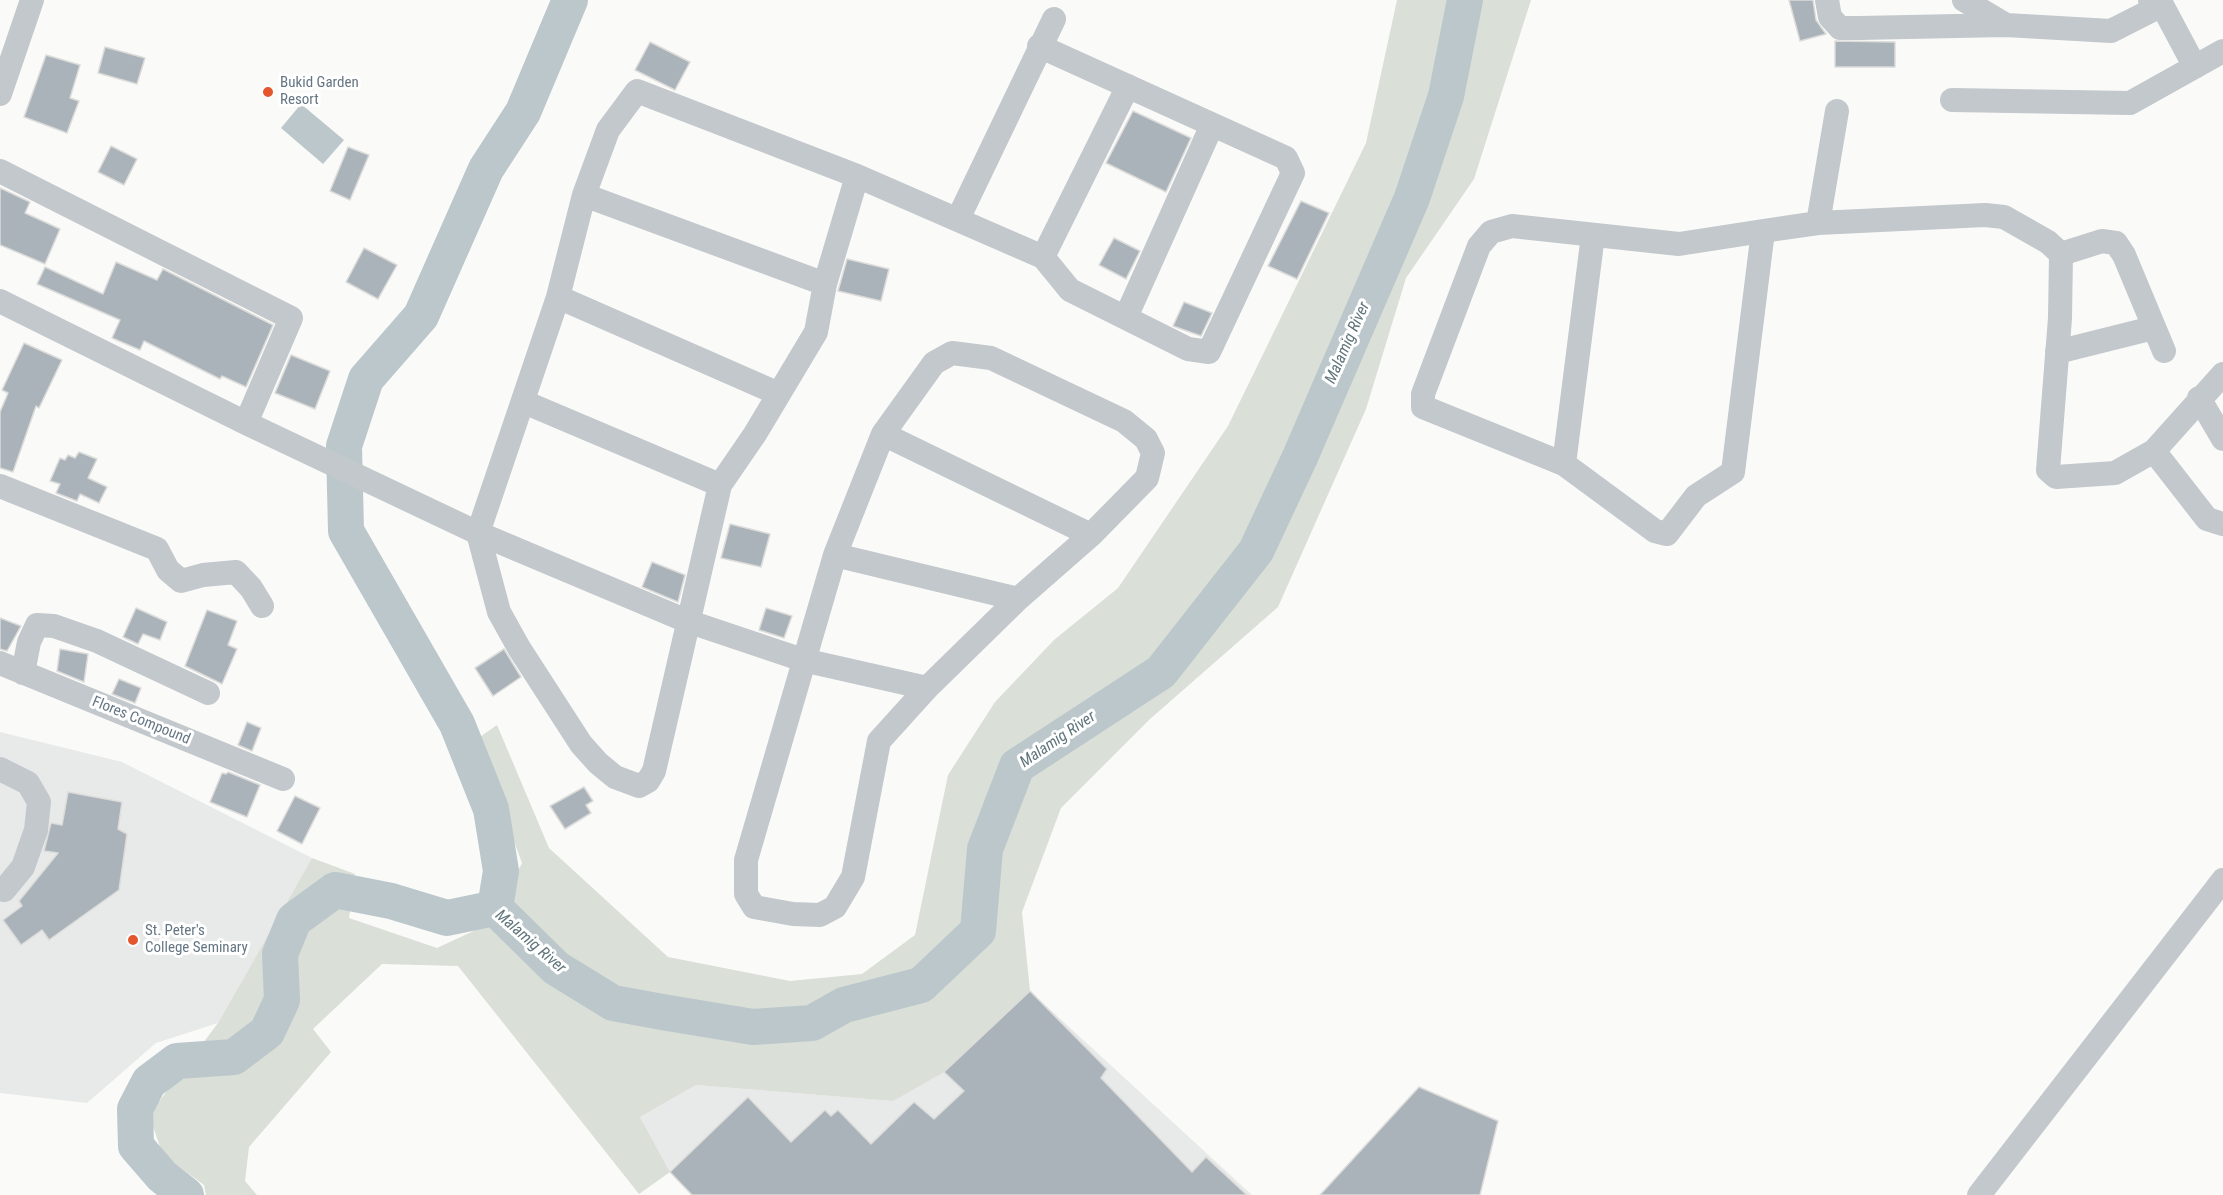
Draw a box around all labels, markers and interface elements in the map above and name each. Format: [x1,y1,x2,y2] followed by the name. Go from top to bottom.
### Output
[280,74,359,109] place label: Bukid Garden Resort
[261,85,275,99] marker: Bukid Garden Resort
[1322,299,1374,387] water label: Malamig River
[89,693,193,749] street label: Flores Compound
[1017,708,1099,772] water label: Malamig River
[491,906,569,978] water label: Malamig River
[145,922,248,957] place label: St. Peter's College Seminary
[126,933,140,947] marker: St. Peter's College Seminary

